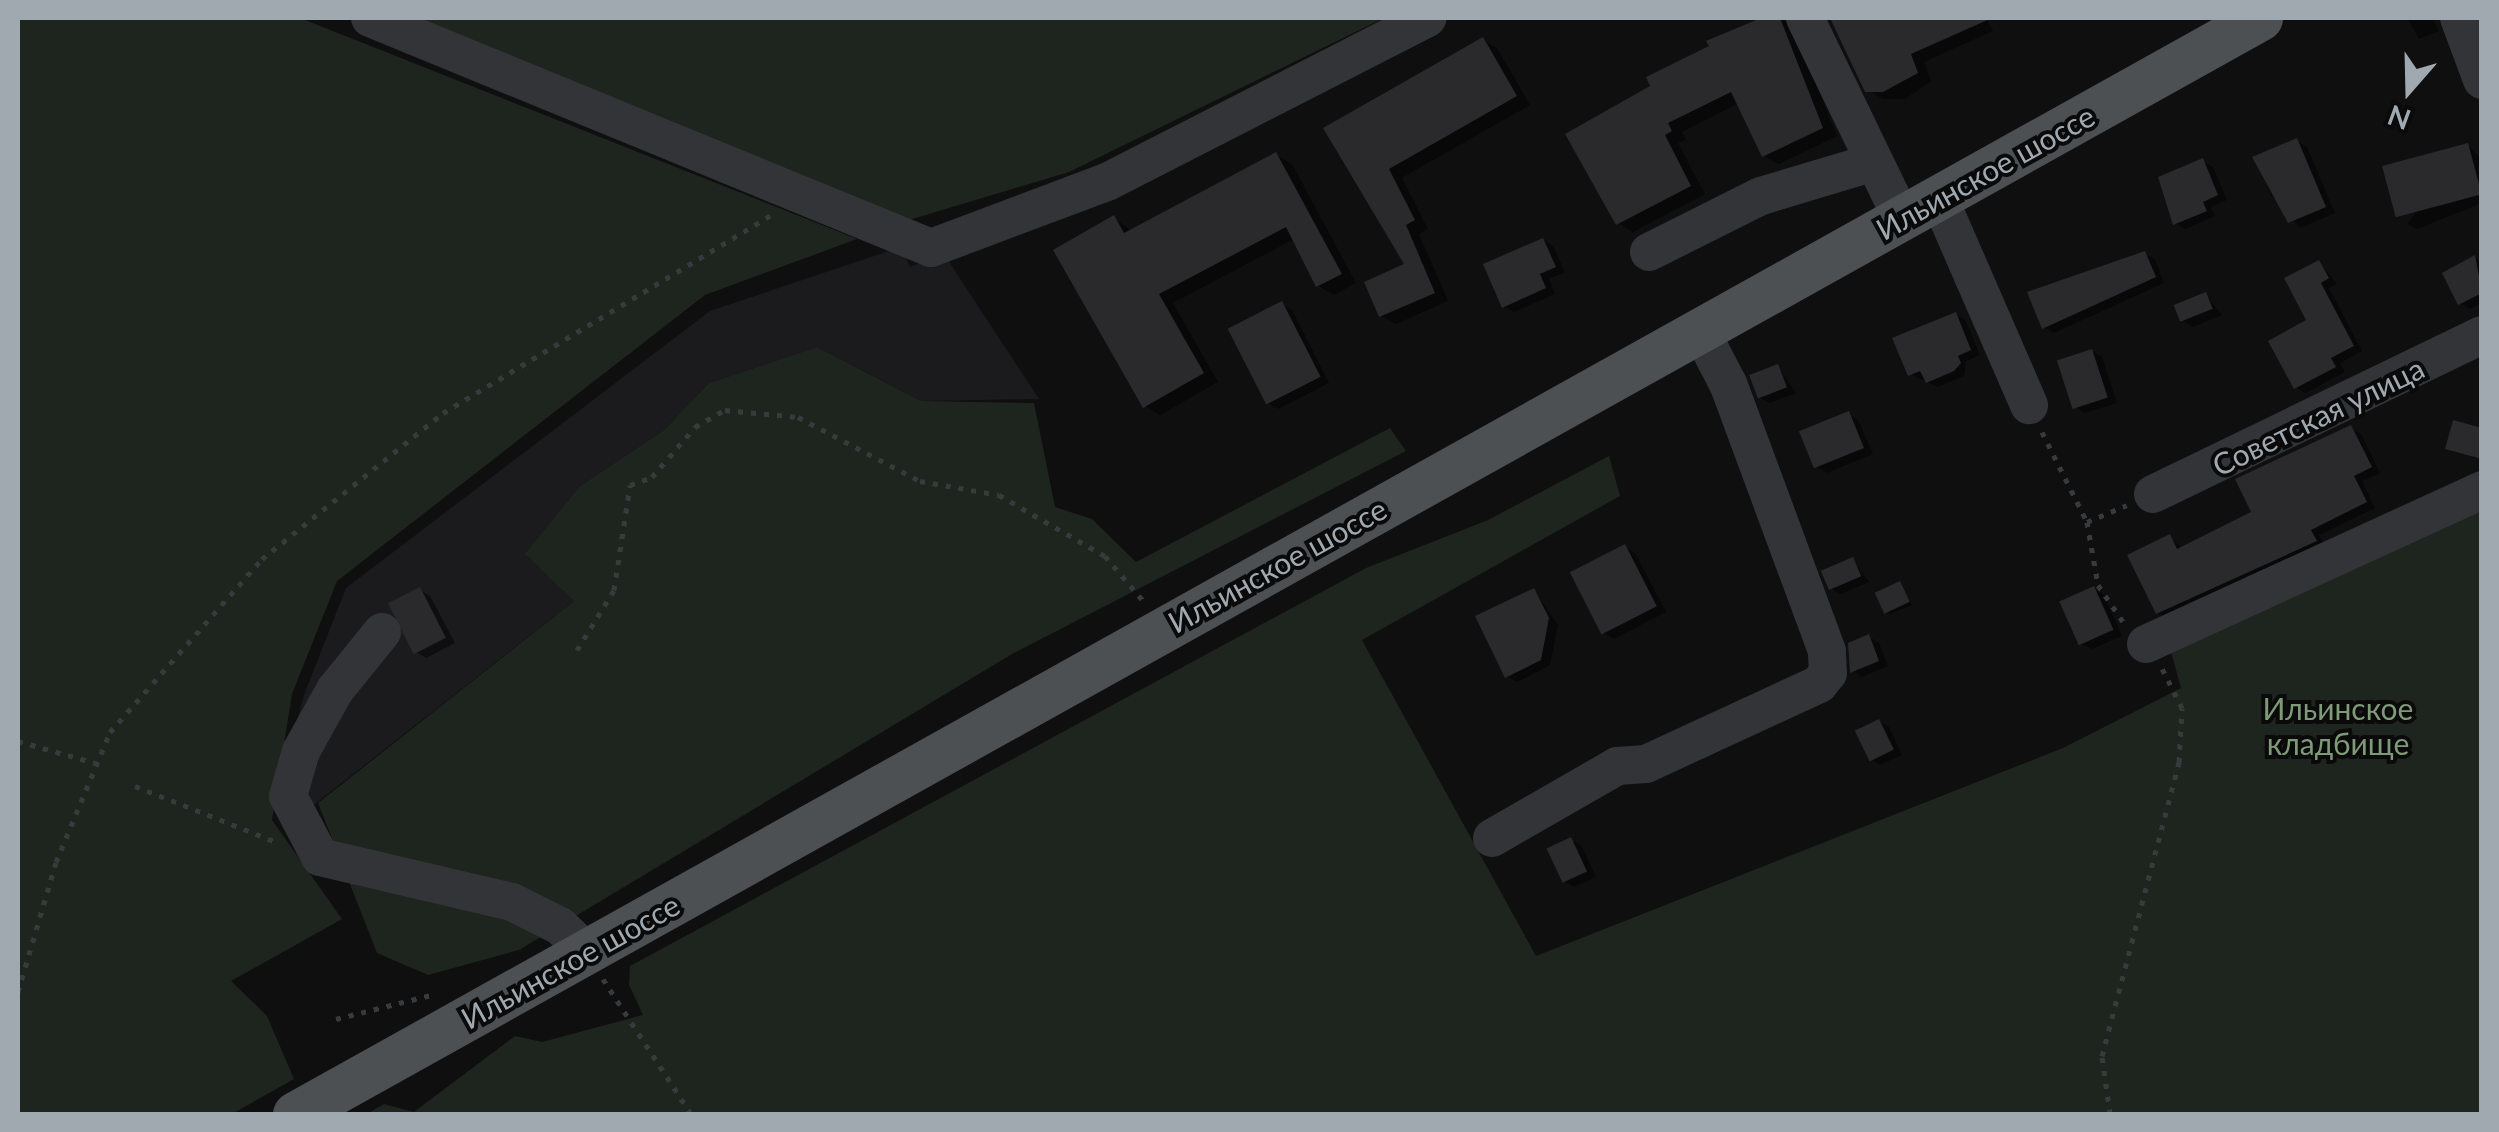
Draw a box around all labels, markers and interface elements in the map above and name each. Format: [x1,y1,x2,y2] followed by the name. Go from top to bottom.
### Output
[2359,40,2459,140] north arrow
[1870,97,2100,247] street label: Ильинское шоссе
[2383,99,2415,138] text: N
[2206,349,2430,483] street label: Советская улица
[1162,490,1392,640] street label: Ильинское шоссе
[2263,690,2413,760] park label: Ильинское кладбище
[455,886,685,1036] street label: Ильинское шоссе

